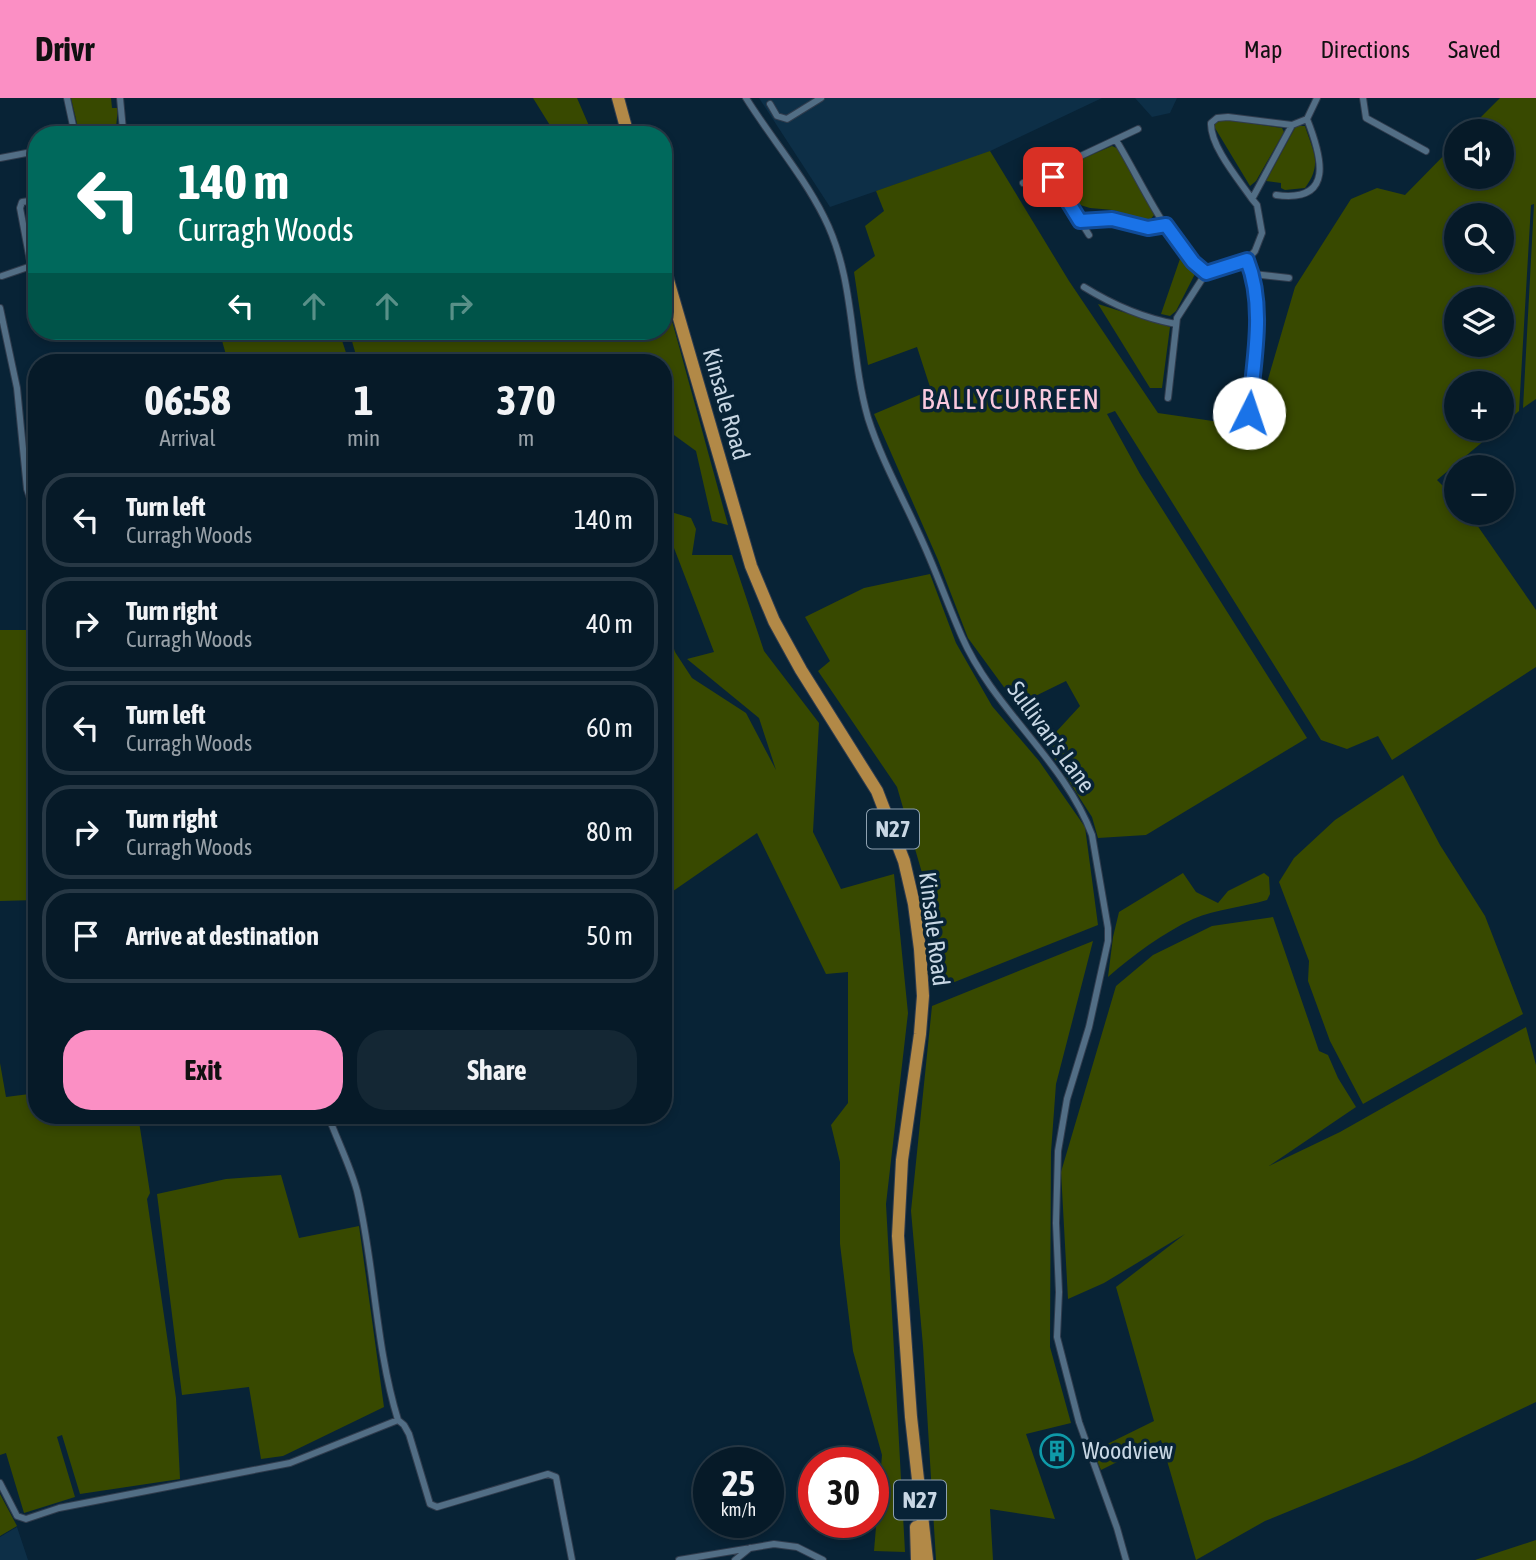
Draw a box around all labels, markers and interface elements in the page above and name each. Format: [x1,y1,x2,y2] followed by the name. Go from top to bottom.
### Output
[35,30,94,68] text: Drivr
[1244,36,1282,63] text: Map
[1320,36,1410,63] text: Directions
[1448,36,1501,63] text: Saved
[1444,119,1514,525] map controls
[1444,119,1514,189] button: sound
[1023,147,1083,207] pin
[178,153,289,209] text: 140 m
[63,154,154,245] icon: left
[1034,158,1072,196] icon: arrive
[1444,203,1514,273] button: search
[178,211,353,248] text: Curragh Woods
[222,287,260,325] icon: left
[295,287,333,325] icon: ahead
[368,287,406,325] icon: ahead
[441,287,479,325] icon: right
[1444,287,1514,357] button: layers
[698,345,755,463] street label: Kinsale Road
[1444,371,1514,441] button: +
[144,376,231,424] text: 06:58
[354,376,373,424] text: 1
[496,376,556,424] text: 370
[1212,376,1286,450] position arrow
[921,383,1101,415] district label: BALLYCURREEN
[159,425,216,451] text: Arrival
[347,425,380,451] text: min
[518,425,534,451] text: m
[1444,455,1514,525] button: −
[126,492,206,522] text: Turn left
[67,501,105,539] icon: left
[574,505,633,535] text: 140 m
[126,522,252,548] text: Curragh Woods
[126,596,217,626] text: Turn right
[67,605,105,643] icon: right
[586,609,633,639] text: 40 m
[126,626,252,652] text: Curragh Woods
[1002,676,1101,797] street label: Sullivan's Lane
[126,700,206,730] text: Turn left
[67,709,105,747] icon: left
[586,713,633,743] text: 60 m
[126,730,252,756] text: Curragh Woods
[126,804,217,834] text: Turn right
[867,810,919,848] road number: N27
[67,813,105,851] icon: right
[586,817,633,847] text: 80 m
[126,834,252,860] text: Curragh Woods
[914,870,955,987] street label: Kinsale Road
[67,917,105,955] icon: arrive
[126,921,319,951] text: Arrive at destination
[586,921,633,951] text: 50 m
[63,1030,343,1110] button: Exit
[357,1030,637,1110] button: Share
[1038,1432,1076,1470] building icon: Woodview
[1082,1437,1173,1464] place label: Woodview
[798,1447,889,1538] speed limit sign: 30
[722,1463,755,1503] text: 25
[894,1480,946,1520] road number: N27
[721,1499,756,1520] text: km/h

